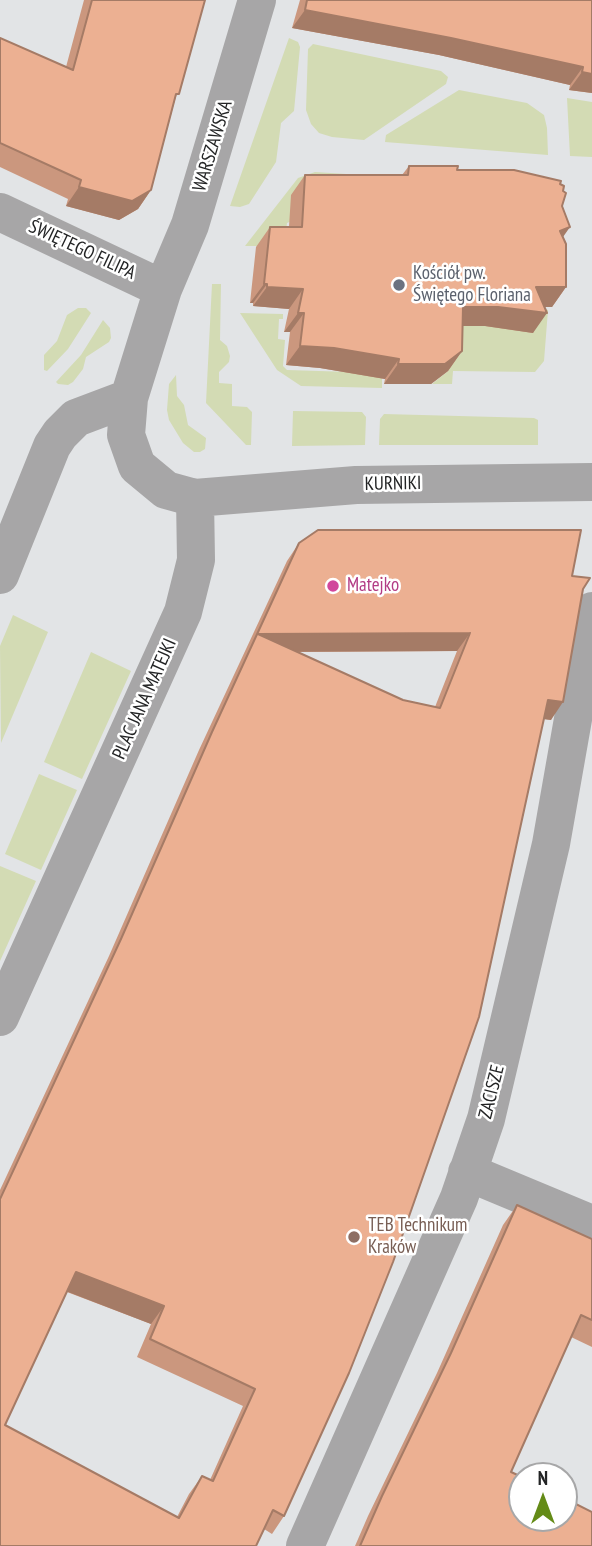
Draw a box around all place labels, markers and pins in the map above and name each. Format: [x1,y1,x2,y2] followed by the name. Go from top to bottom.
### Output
[413,263,531,307] place label: Kościół pw. Świętego Floriana
[391,277,407,293] marker: Kościół pw. Świętego Floriana
[347,575,399,597] place label: Matejko
[325,578,341,594] marker: Matejko
[368,1215,467,1259] place label: TEB Technikum Kraków
[346,1229,362,1245] marker: TEB Technikum Kraków

